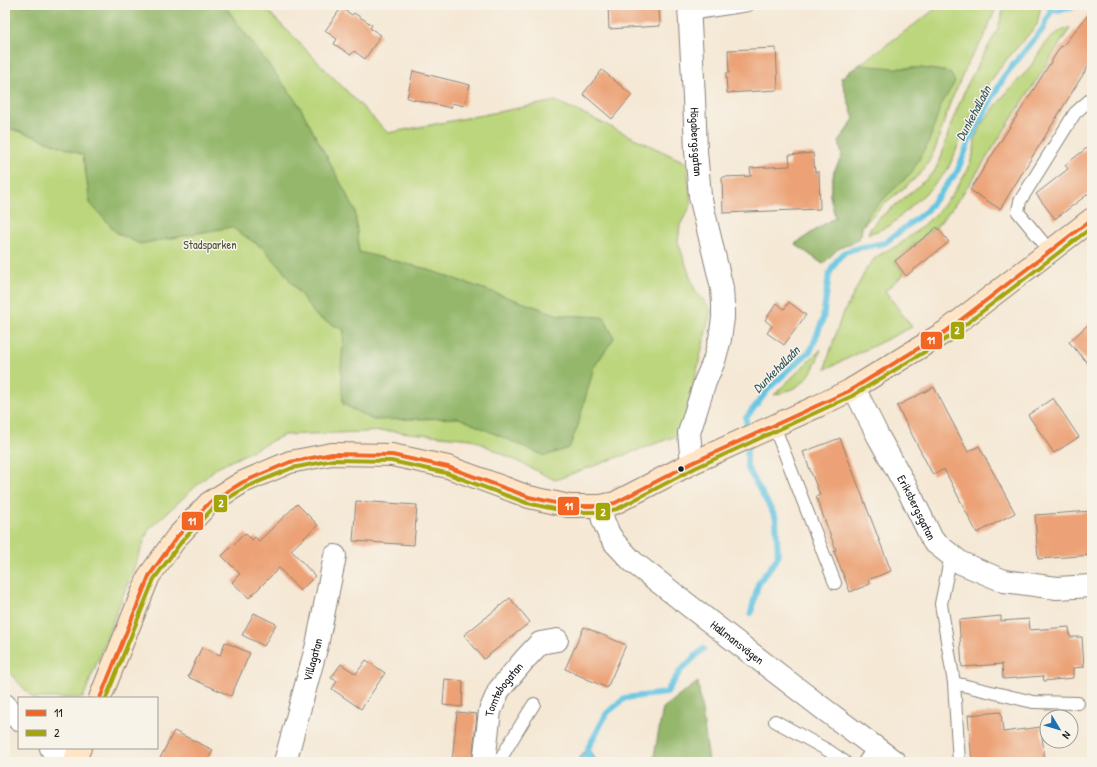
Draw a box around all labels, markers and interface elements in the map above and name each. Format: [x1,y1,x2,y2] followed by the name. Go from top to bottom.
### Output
[951,81,996,144] water label: Dunkehallaån
[686,107,707,177] street label: Högabergsgatan
[183,236,237,253] park label: Stadsparken
[950,321,965,340] line badge: 2
[954,323,960,337] text: 2
[920,331,943,350] line badge: 11
[927,333,935,347] text: 11
[748,341,804,397] water label: Dunkehallaån
[676,464,686,474] unlabelled marker
[893,472,940,543] street label: Eriksbergsgatan
[213,494,228,513] line badge: 2
[218,496,224,510] text: 2
[557,496,580,516] line badge: 11
[565,499,573,513] text: 11
[595,502,611,521] line badge: 2
[600,505,606,519] text: 2
[181,511,204,531] line badge: 11
[188,514,196,528] text: 11
[707,616,768,668] street label: Hallmansvägen
[299,637,326,683] street label: Villagatan
[480,658,527,717] street label: Tomtebogatan
[18,697,158,749] legend
[54,704,63,721] text: 11
[1039,709,1079,749] north arrow
[54,724,60,741] text: 2
[1059,729,1074,742] text: N

